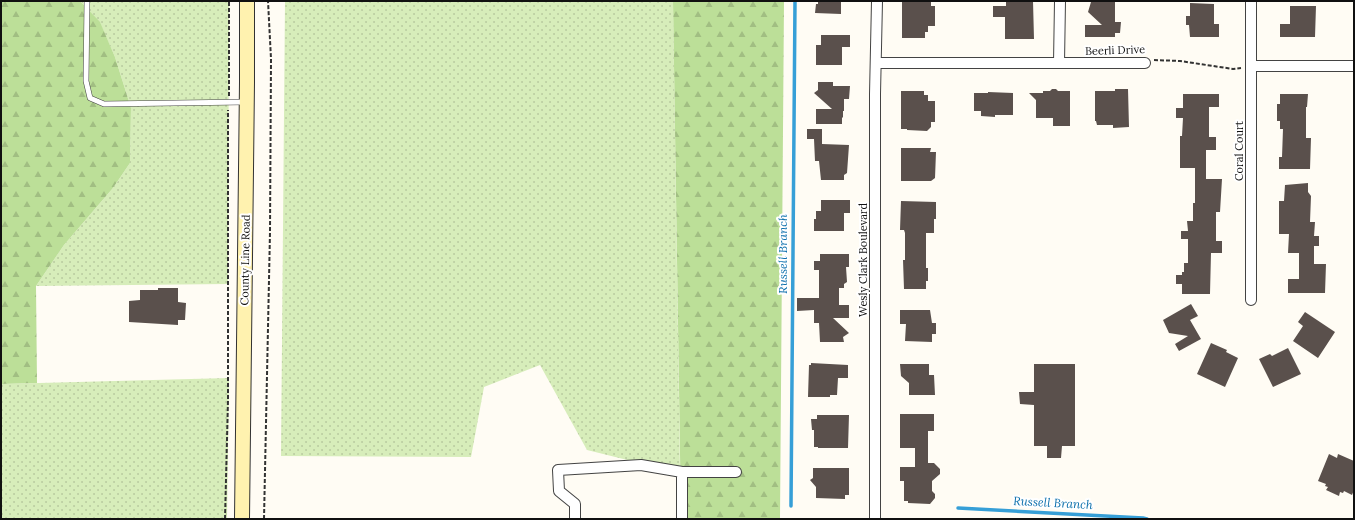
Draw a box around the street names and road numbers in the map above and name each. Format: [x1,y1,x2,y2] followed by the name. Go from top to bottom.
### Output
[1085,42,1145,58] street label: Beerli Drive
[1232,120,1246,181] street label: Coral Court
[856,202,870,317] street label: Wesly Clark Boulevard
[237,214,253,305] street label: County Line Road

